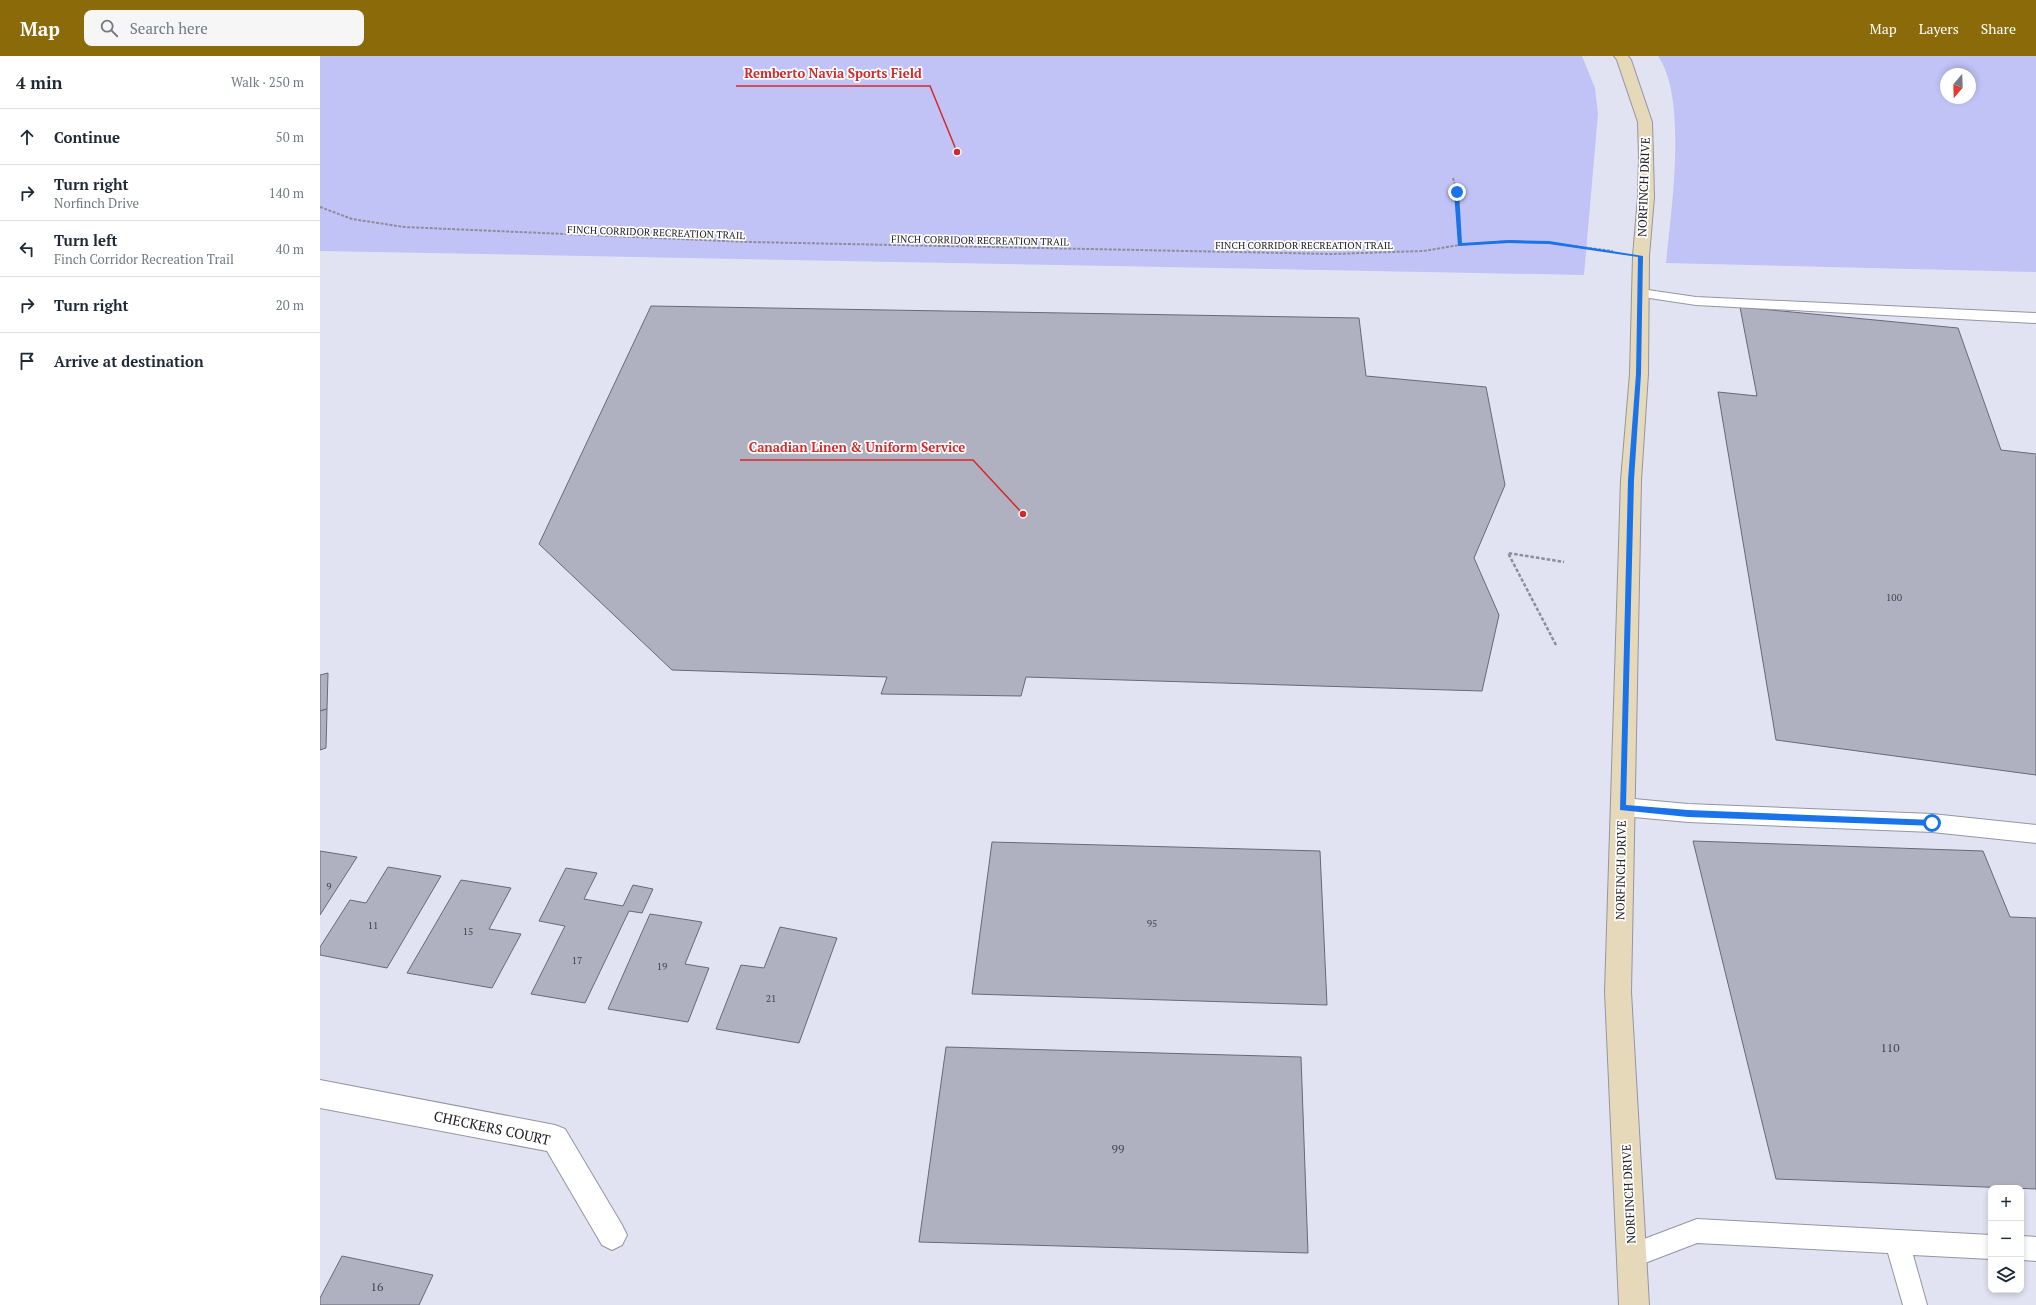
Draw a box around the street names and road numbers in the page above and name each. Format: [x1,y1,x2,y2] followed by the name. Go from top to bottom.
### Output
[1634,137,1653,237] street label: NORFINCH DRIVE
[567,223,745,242] street label: FINCH CORRIDOR RECREATION TRAIL
[891,232,1069,249] street label: FINCH CORRIDOR RECREATION TRAIL
[1215,239,1393,252] street label: FINCH CORRIDOR RECREATION TRAIL
[1612,820,1629,920] street label: NORFINCH DRIVE
[432,1106,552,1149] street label: CHECKERS COURT
[1618,1144,1639,1244] street label: NORFINCH DRIVE

